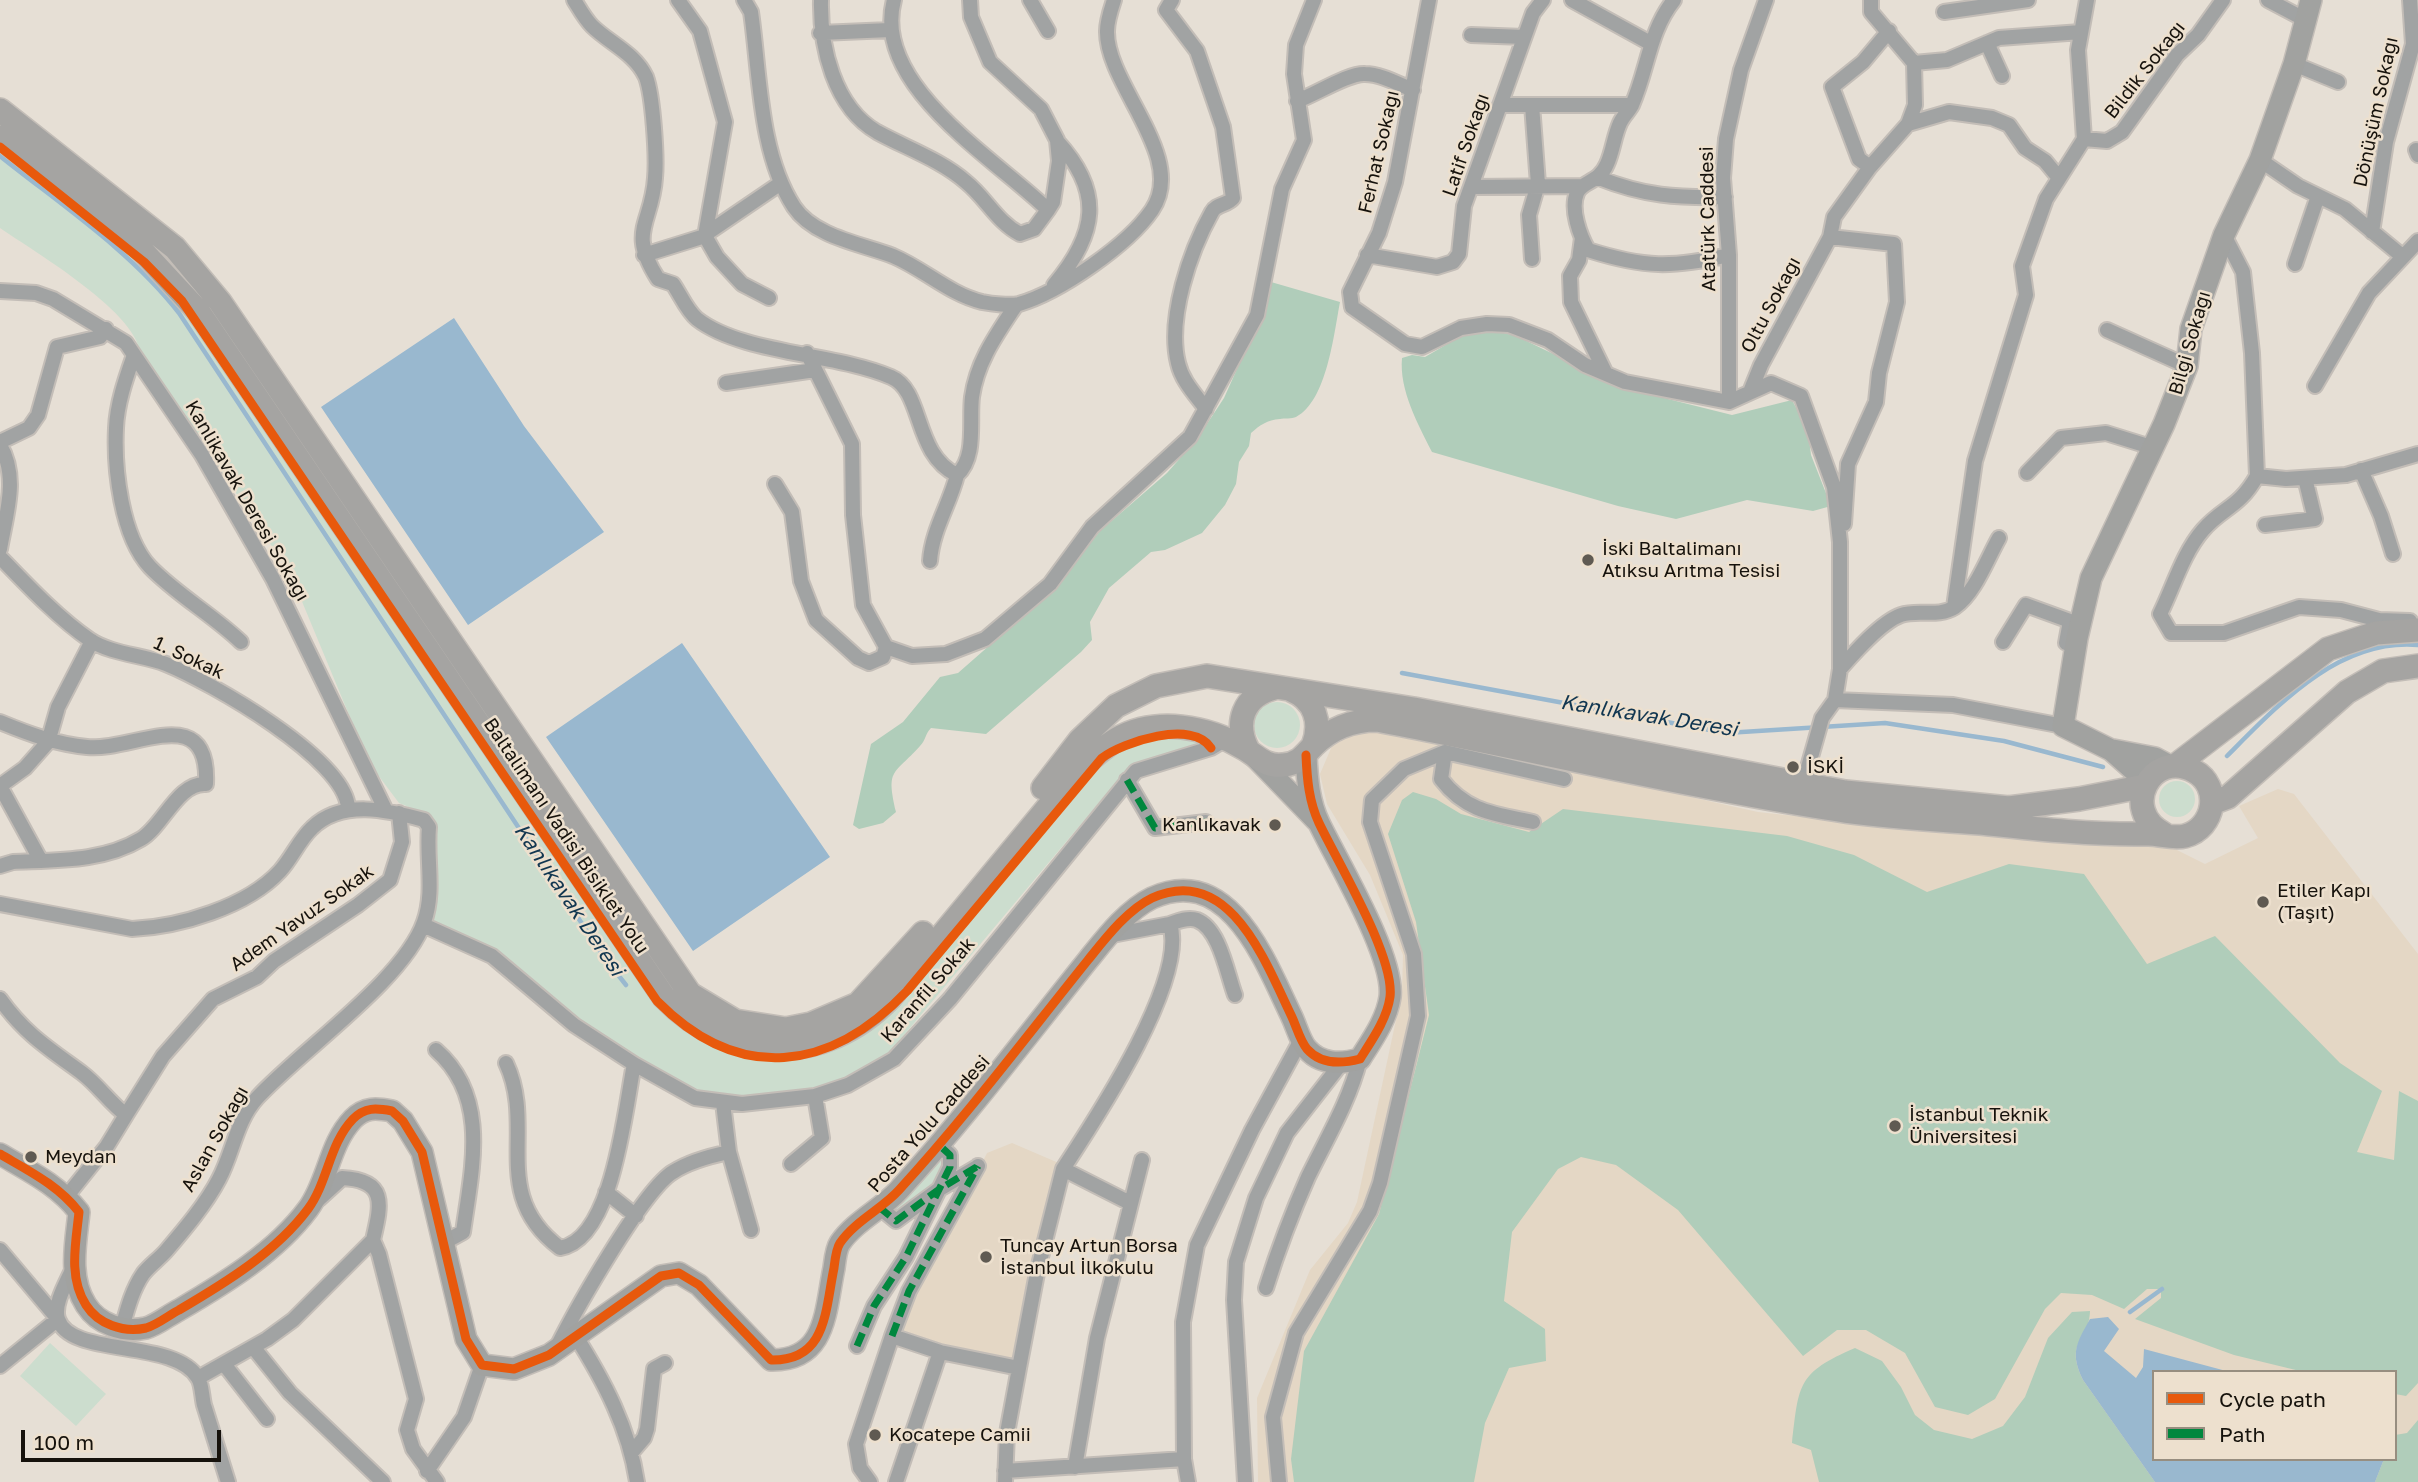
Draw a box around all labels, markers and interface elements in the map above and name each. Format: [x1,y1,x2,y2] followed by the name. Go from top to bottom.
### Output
[2100,17,2190,123] street label: Bildik Sokağı
[2349,35,2403,189] street label: Dönüşüm Sokağı
[1354,88,1404,216] street label: Ferhat Sokağı
[1438,90,1494,200] street label: Latif Sokağı
[1695,146,1721,292] street label: Atatürk Caddesi
[1736,253,1806,357] street label: Oltu Sokağı
[2164,288,2216,398] street label: Bilgi Sokağı
[180,397,314,605] street label: Kanlikavak Deresi Sokağı
[1602,538,1780,582] place label: İski Baltalimanı Atıksu Arıtma Tesisi
[1580,552,1596,568] marker: İski Baltalimanı Atıksu Arıtma Tesisi
[150,632,228,684] street label: 1. Sokak
[1559,690,1739,742] water label: Kanlıkavak Deresi
[478,714,654,958] street label: Baltalimanı Vadisi Bisiklet Yolu
[1807,756,1844,778] place label: İSKİ
[1785,759,1801,775] marker: İSKİ
[1162,814,1261,836] place label: Kanlıkavak
[1267,817,1283,833] marker: Kanlıkavak
[509,819,629,981] water label: Kanlıkavak Deresi
[226,860,378,976] street label: Adem Yavuz Sokak
[2277,880,2371,924] place label: Etiler Kapı (Taşıt)
[2255,894,2271,910] marker: Etiler Kapı (Taşıt)
[876,933,980,1047] street label: Karanfil Sokak
[863,1051,995,1197] street label: Posta Yolu Caddesi
[177,1082,253,1196] street label: Aslan Sokağı
[1909,1104,2048,1148] place label: İstanbul Teknik Üniversitesi
[1887,1118,1903,1134] marker: İstanbul Teknik Üniversitesi
[45,1146,116,1168] place label: Meydan
[23,1149,39,1165] marker: Meydan
[1000,1235,1178,1279] place label: Tuncay Artun Borsa İstanbul İlkokulu
[978,1249,994,1265] marker: Tuncay Artun Borsa İstanbul İlkokulu
[2152,1370,2397,1461] legend
[2219,1386,2326,1412] text: Cycle path
[24,1416,224,1460] scale bar
[2219,1421,2266,1447] text: Path
[889,1424,1031,1446] place label: Kocatepe Camii
[867,1427,883,1443] marker: Kocatepe Camii
[34,1429,94,1455] text: 100 m

